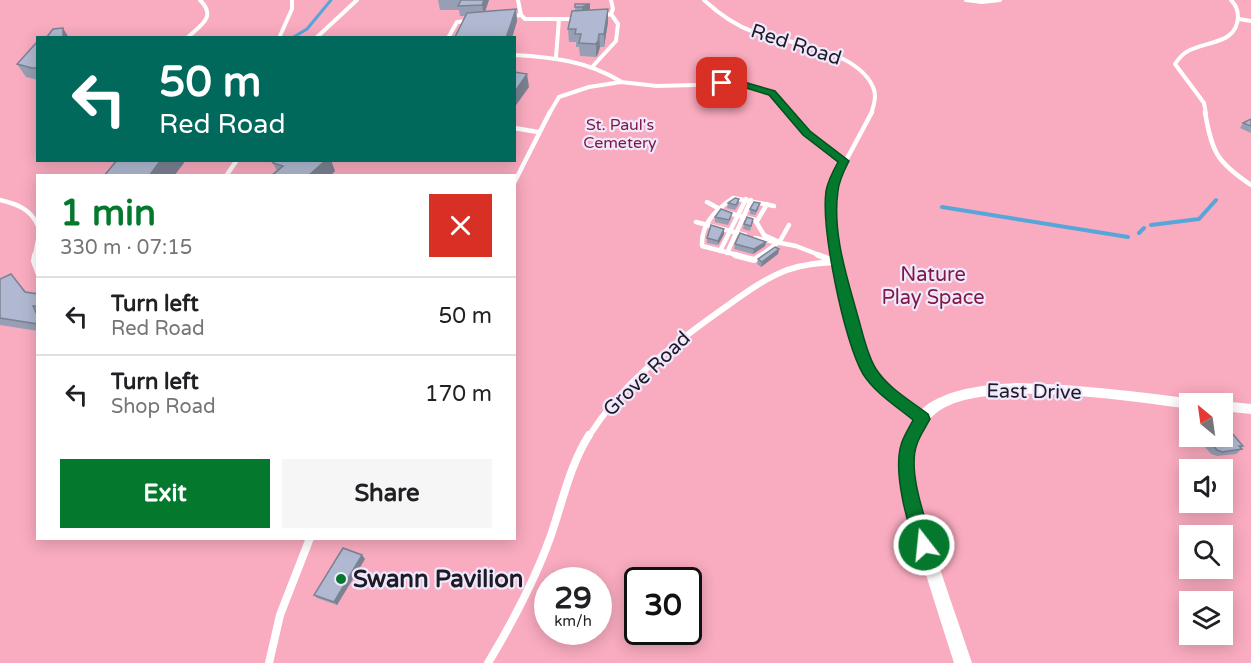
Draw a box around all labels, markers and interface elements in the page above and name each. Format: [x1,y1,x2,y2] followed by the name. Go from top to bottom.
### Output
[748,19,844,71] street label: Red Road
[159,57,261,108] text: 50 m
[696,57,747,108] pin
[60,60,138,138] icon: left
[705,66,738,99] icon: arrive
[159,108,285,141] text: Red Road
[583,115,657,153] park label: St. Paul's Cemetery
[60,192,156,235] text: 1 min
[429,194,492,257] button: close
[60,236,192,260] text: 330 m · 07:15
[881,263,985,310] park label: Nature Play Space
[111,291,199,317] text: Turn left
[60,300,93,333] icon: left
[438,303,492,329] text: 50 m
[111,317,205,341] text: Red Road
[598,327,696,421] street label: Grove Road
[111,369,199,395] text: Turn left
[60,378,93,411] icon: left
[986,379,1082,405] street label: East Drive
[425,381,492,407] text: 170 m
[1179,393,1233,447] north arrow
[1179,393,1233,645] map controls
[111,395,216,419] text: Shop Road
[60,459,270,528] button: Exit
[282,459,492,528] button: Share
[1179,459,1233,513] button: sound
[892,513,956,577] position arrow
[1179,525,1233,579] button: search
[353,565,523,594] place label: Swann Pavilion
[624,567,702,645] speed limit sign: 30
[334,572,348,586] marker: Swann Pavilion
[554,580,592,617] text: 29
[1179,591,1233,645] button: layers
[554,612,592,630] text: km/h

